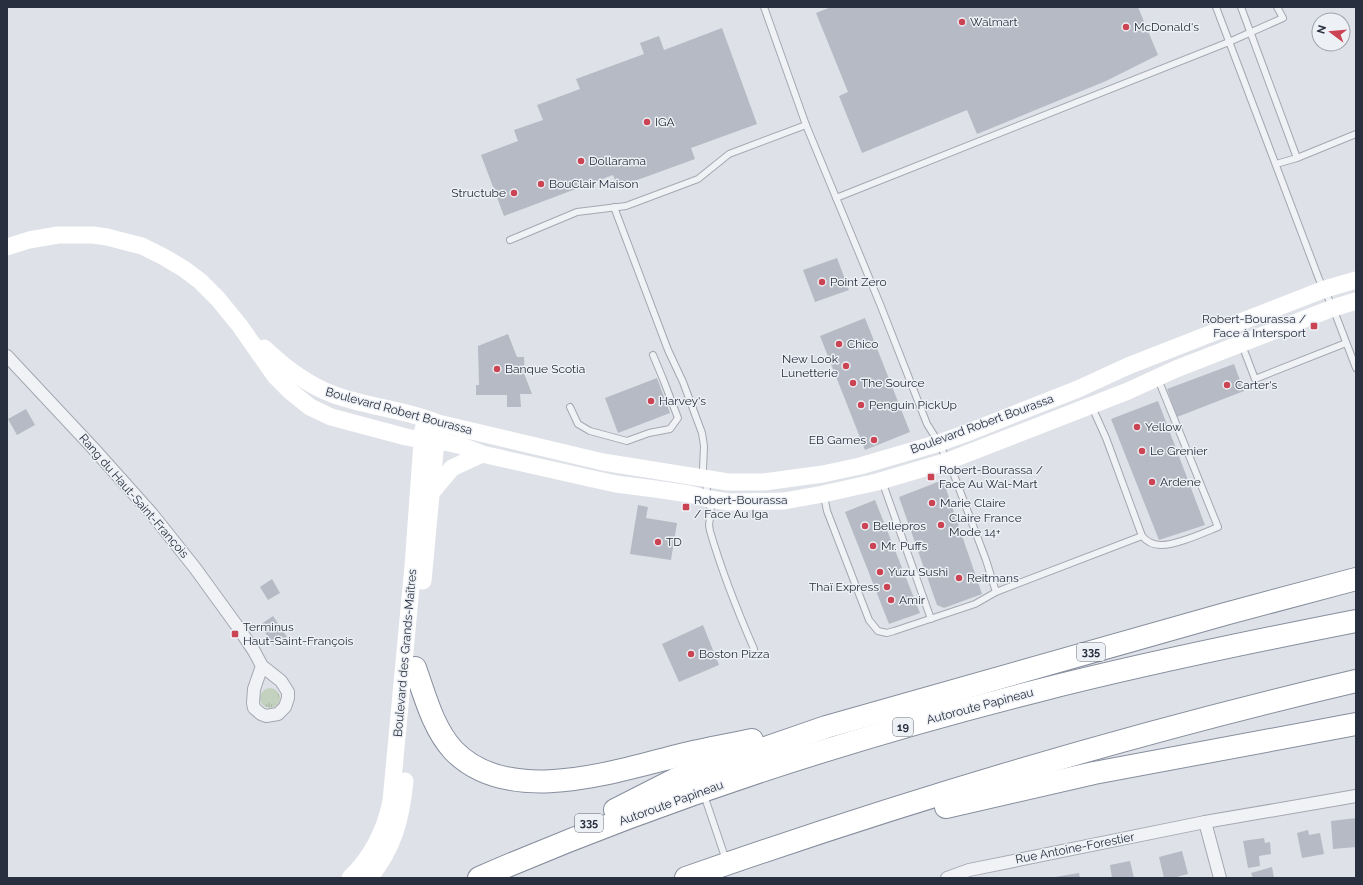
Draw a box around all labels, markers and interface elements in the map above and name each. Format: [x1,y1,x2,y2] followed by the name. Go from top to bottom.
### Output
[1311,12,1351,52] north arrow
[970,15,1018,29] place label: Walmart
[957,17,967,27] marker: Walmart
[1134,20,1199,34] place label: McDonald's
[1121,22,1131,32] marker: McDonald's
[1314,24,1329,35] text: N
[655,115,675,129] place label: IGA
[642,117,652,127] marker: IGA
[589,154,646,168] place label: Dollarama
[576,156,586,166] marker: Dollarama
[549,177,638,191] place label: BouClair Maison
[536,179,546,189] marker: BouClair Maison
[451,186,506,200] place label: Structube
[509,188,519,198] marker: Structube
[830,275,887,289] place label: Point Zero
[817,277,827,287] marker: Point Zero
[1202,312,1306,340] place label: Robert-Bourassa / Face à Intersport
[1309,321,1319,331] marker: Robert-Bourassa / Face à Intersport
[847,337,879,351] place label: Chico
[834,339,844,349] marker: Chico
[781,352,839,380] place label: New Look Lunetterie
[841,361,851,371] marker: New Look Lunetterie
[505,362,585,376] place label: Banque Scotia
[492,364,502,374] marker: Banque Scotia
[861,376,925,390] place label: The Source
[848,378,858,388] marker: The Source
[1235,378,1277,392] place label: Carter's
[1222,380,1232,390] marker: Carter's
[324,385,474,437] street label: Boulevard Robert Bourassa
[908,392,1056,456] street label: Boulevard Robert Bourassa
[659,394,706,408] place label: Harvey's
[646,396,656,406] marker: Harvey's
[869,398,957,412] place label: Penguin PickUp
[856,400,866,410] marker: Penguin PickUp
[1145,420,1182,434] place label: Yellow
[1132,422,1142,432] marker: Yellow
[76,431,192,561] street label: Rang du Haut-Saint-François
[809,433,866,447] place label: EB Games
[869,435,879,445] marker: EB Games
[1150,444,1208,458] place label: Le Grenier
[1137,446,1147,456] marker: Le Grenier
[939,463,1043,491] place label: Robert-Bourassa / Face Au Wal-Mart
[926,472,936,482] marker: Robert-Bourassa / Face Au Wal-Mart
[1160,475,1201,489] place label: Ardene
[1147,477,1157,487] marker: Ardene
[694,493,788,521] place label: Robert-Bourassa / Face Au Iga
[940,496,1006,510] place label: Marie Claire
[927,498,937,508] marker: Marie Claire
[681,502,691,512] marker: Robert-Bourassa / Face Au Iga
[949,511,1022,539] place label: Claire France Mode 14+
[873,519,926,533] place label: Bellepros
[936,520,946,530] marker: Claire France Mode 14+
[860,521,870,531] marker: Bellepros
[666,535,682,549] place label: TD
[653,537,663,547] marker: TD
[881,539,927,553] place label: Mr. Puffs
[868,541,878,551] marker: Mr. Puffs
[888,565,948,579] place label: Yuzu Sushi
[875,567,885,577] marker: Yuzu Sushi
[391,568,419,737] street label: Boulevard des Grands-Maîtres
[967,571,1019,585] place label: Reitmans
[954,573,964,583] marker: Reitmans
[809,580,879,594] place label: Thaï Express
[882,582,892,592] marker: Thaï Express
[899,593,926,607] place label: Amir
[886,595,896,605] marker: Amir
[243,620,354,648] place label: Terminus Haut-Saint-François
[230,629,240,639] marker: Terminus Haut-Saint-François
[1077,643,1105,661] road number: 335
[699,647,769,661] place label: Boston Pizza
[686,649,696,659] marker: Boston Pizza
[925,685,1035,727] street label: Autoroute Papineau
[893,718,913,736] road number: 19
[617,778,725,828] street label: Autoroute Papineau
[575,814,603,832] road number: 335
[1014,829,1136,866] street label: Rue Antoine-Forestier

